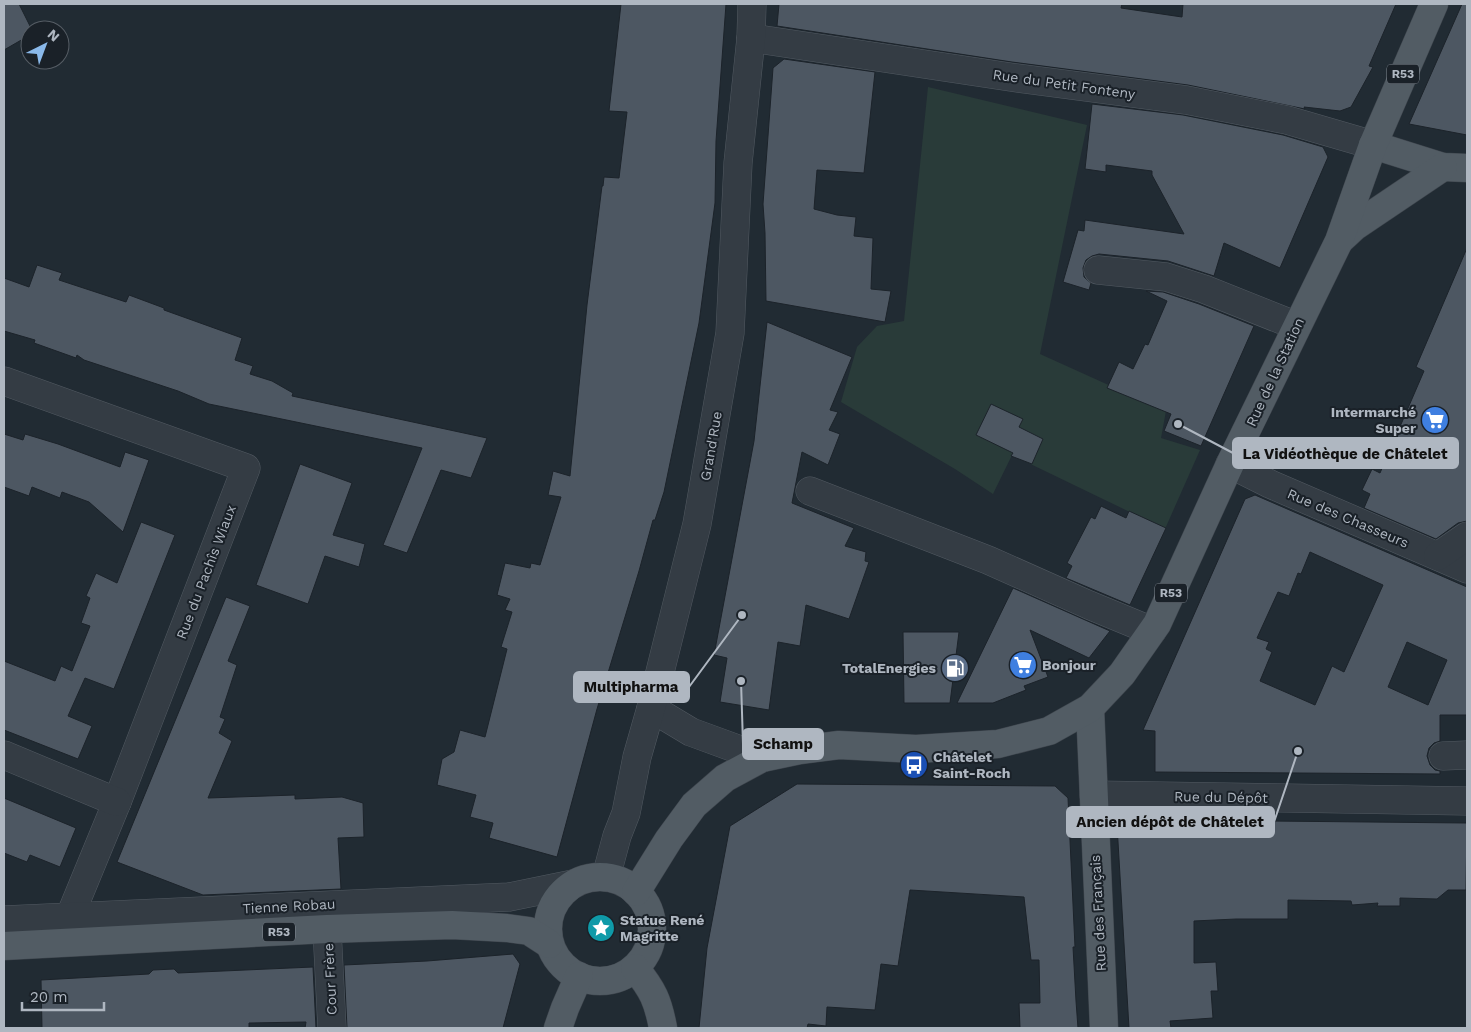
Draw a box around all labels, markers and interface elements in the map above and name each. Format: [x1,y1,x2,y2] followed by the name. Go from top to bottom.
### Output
[20,20,70,70] north arrow
[44,26,63,45] text: N
[1387,64,1419,84] road number: R53
[992,66,1137,102] street label: Rue du Petit Fonteny
[1243,315,1307,429] street label: Rue de la Station
[1331,404,1416,436] place label: Intermarché Super
[1420,405,1450,435] supermarket icon: Intermarché Super
[697,410,725,482] street label: Grand'Rue
[1233,438,1458,468] callout: La Vidéothèque de Châtelet
[1242,445,1448,463] text: La Vidéothèque de Châtelet
[1285,485,1411,551] street label: Rue des Chasseurs
[173,503,239,641] street label: Rue du Pachîs Wiaux
[1155,584,1187,602] road number: R53
[1008,650,1038,680] supermarket icon: Bonjour
[940,653,970,683] fuel station icon: TotalEnergies
[1042,657,1096,673] place label: Bonjour
[842,660,937,676] place label: TotalEnergies
[574,672,689,702] callout: Multipharma
[583,678,679,696] text: Multipharma
[743,729,823,759] callout: Schamp
[753,735,813,753] text: Schamp
[933,749,1011,781] place label: Châtelet Saint-Roch
[899,750,929,780] bus stop icon: Châtelet Saint-Roch
[1174,788,1268,806] street label: Rue du Dépôt
[1067,807,1274,837] callout: Ancien dépôt de Châtelet
[1076,813,1264,831] text: Ancien dépôt de Châtelet
[1087,854,1109,972] street label: Rue des Français
[242,896,336,916] street label: Tienne Robau
[620,912,704,944] place label: Statue René Magritte
[586,913,616,943] place icon: Statue René Magritte
[263,922,295,942] road number: R53
[320,943,340,1015] street label: Cour Frère
[22,980,105,1012] scale bar
[30,988,68,1006] text: 20 m

